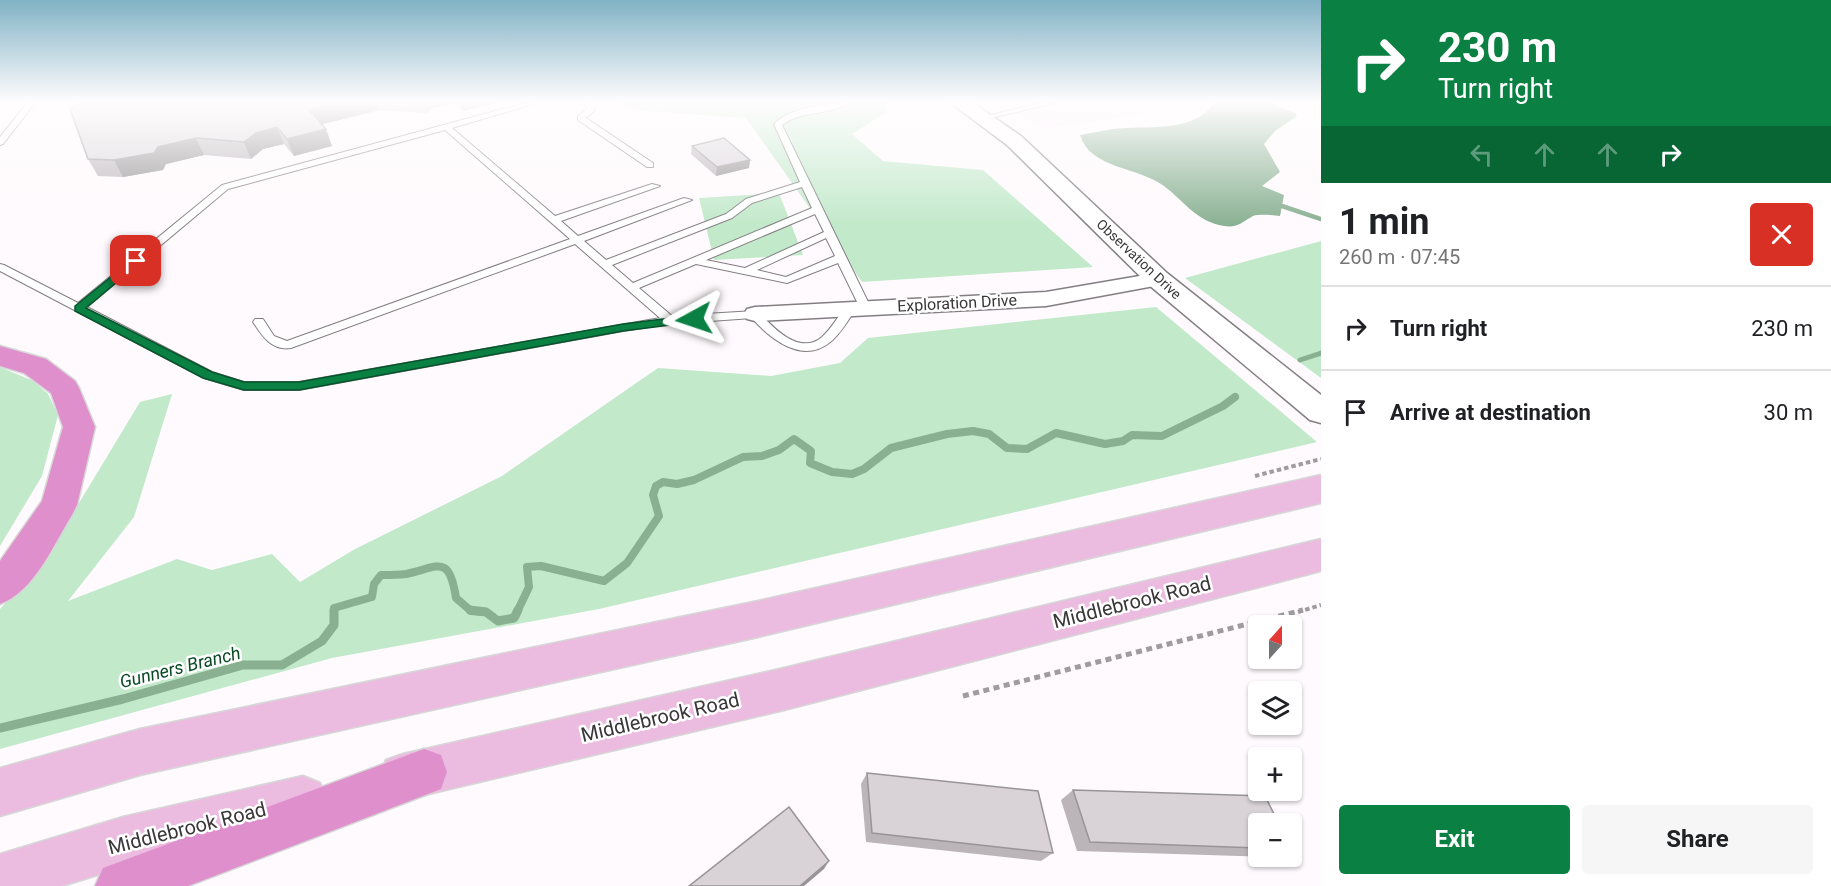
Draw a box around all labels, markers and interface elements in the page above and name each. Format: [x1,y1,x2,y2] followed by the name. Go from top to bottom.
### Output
[1438,23,1557,72] text: 230 m
[1339,24,1417,102] icon: right
[1438,73,1553,105] text: Turn right
[1465,138,1498,171] icon: left
[1528,138,1561,171] icon: ahead
[1591,138,1624,171] icon: ahead
[1654,138,1687,171] icon: right
[1339,201,1430,243] text: 1 min
[1750,203,1813,266] button: close
[1093,216,1185,302] street label: Observation Drive
[110,235,161,286] pin
[119,244,152,277] icon: arrive
[1339,245,1460,269] text: 260 m · 07:45
[662,287,726,351] position arrow
[897,290,1017,316] street label: Exploration Drive
[1339,312,1372,345] icon: right
[1390,316,1487,341] text: Turn right
[1751,316,1813,341] text: 230 m
[1339,396,1372,429] icon: arrive
[1390,400,1591,425] text: Arrive at destination
[1764,400,1813,425] text: 30 m
[1051,571,1213,633] street label: Middlebrook Road
[1248,615,1302,669] north arrow
[1248,615,1302,867] map controls
[117,642,243,692] water label: Gunners Branch
[1248,681,1302,735] button: layers
[578,687,742,747] street label: Middlebrook Road
[1248,747,1302,801] button: +
[106,797,268,859] street label: Middlebrook Road
[1339,805,1570,874] button: Exit
[1582,805,1813,874] button: Share
[1248,813,1302,867] button: −

